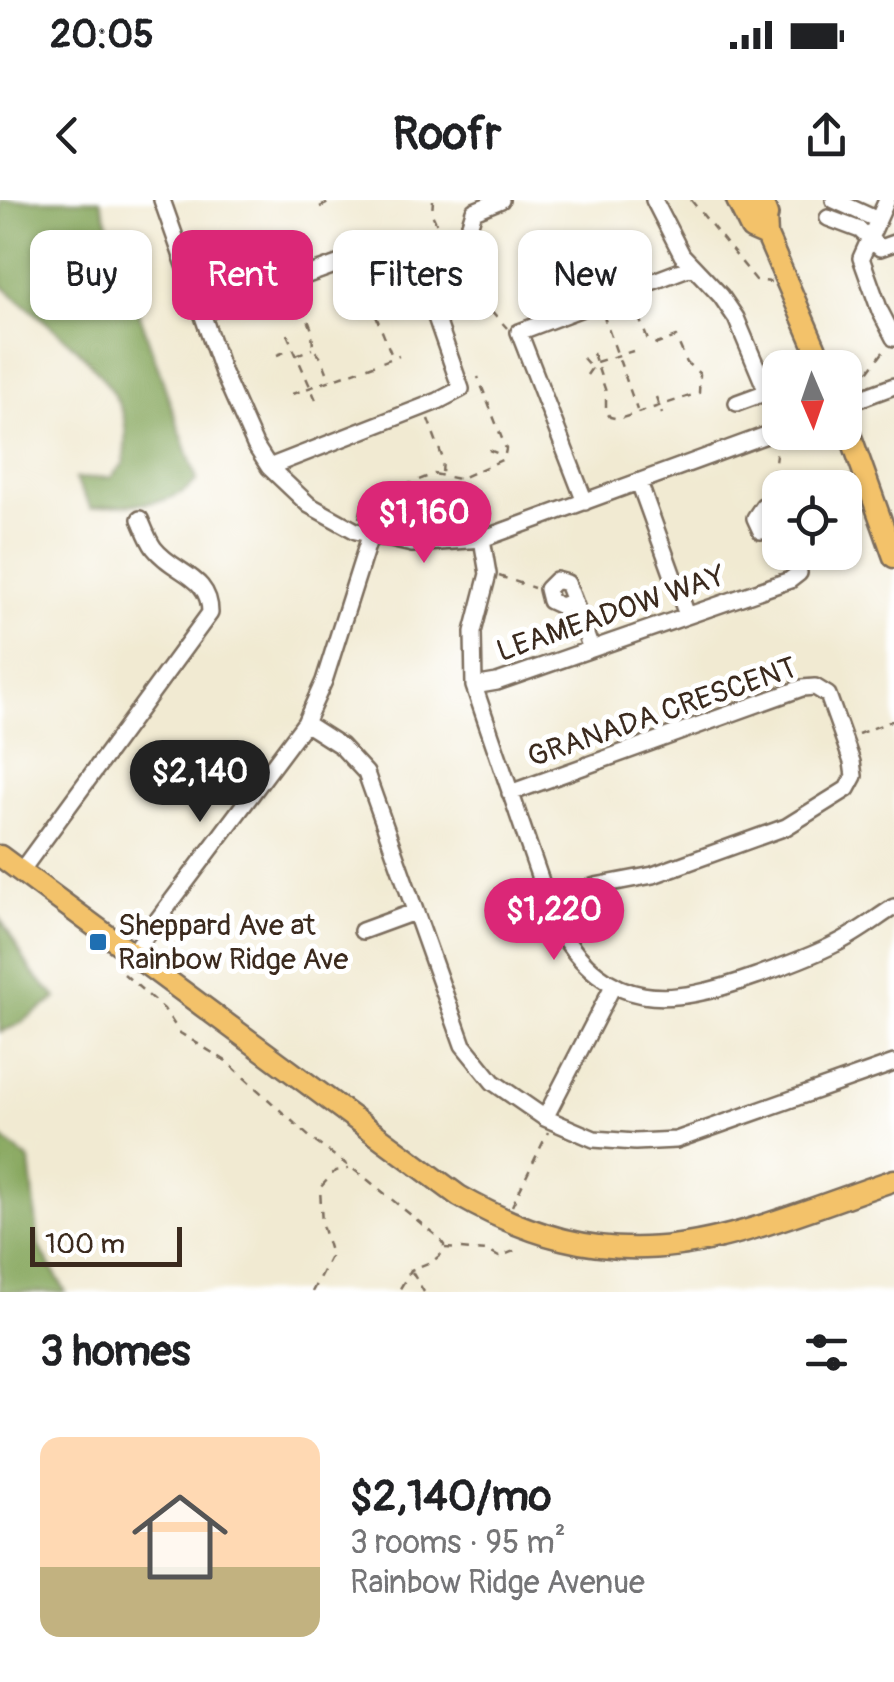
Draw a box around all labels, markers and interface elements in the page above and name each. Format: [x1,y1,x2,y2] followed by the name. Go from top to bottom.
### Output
[50,11,154,59] text: 20:05
[393,107,501,163] text: Roofr
[40,108,95,163] icon: back
[799,108,854,163] icon: share
[30,230,152,320] chip: Buy
[172,230,313,320] chip: Rent
[333,230,498,320] chip: Filters
[518,230,652,320] chip: New
[762,350,862,450] north arrow
[762,350,862,570] map controls
[762,470,862,570] button: locate
[343,481,505,566] pin: $1,160
[379,493,469,533] text: $1,160
[492,557,730,670] street label: LEAMEADOW WAY
[523,649,801,776] street label: GRANADA CRESCENT
[119,740,281,825] pin: $2,140
[152,752,248,792] text: $2,140
[473,878,635,963] pin: $1,220
[506,890,602,930] text: $1,220
[118,907,348,978] place label: Sheppard Ave at Rainbow Ridge Ave
[87,931,109,953] marker: Sheppard Ave at Rainbow Ridge Ave
[30,1222,182,1266] scale bar
[45,1227,125,1262] text: 100 m
[799,1325,854,1380] icon: filters
[40,1326,190,1378] text: 3 homes
[350,1471,551,1523] text: $2,140/mo
[120,1477,240,1597] icon: home
[350,1523,566,1563] text: 3 rooms · 95 m²
[350,1563,645,1603] text: Rainbow Ridge Avenue

